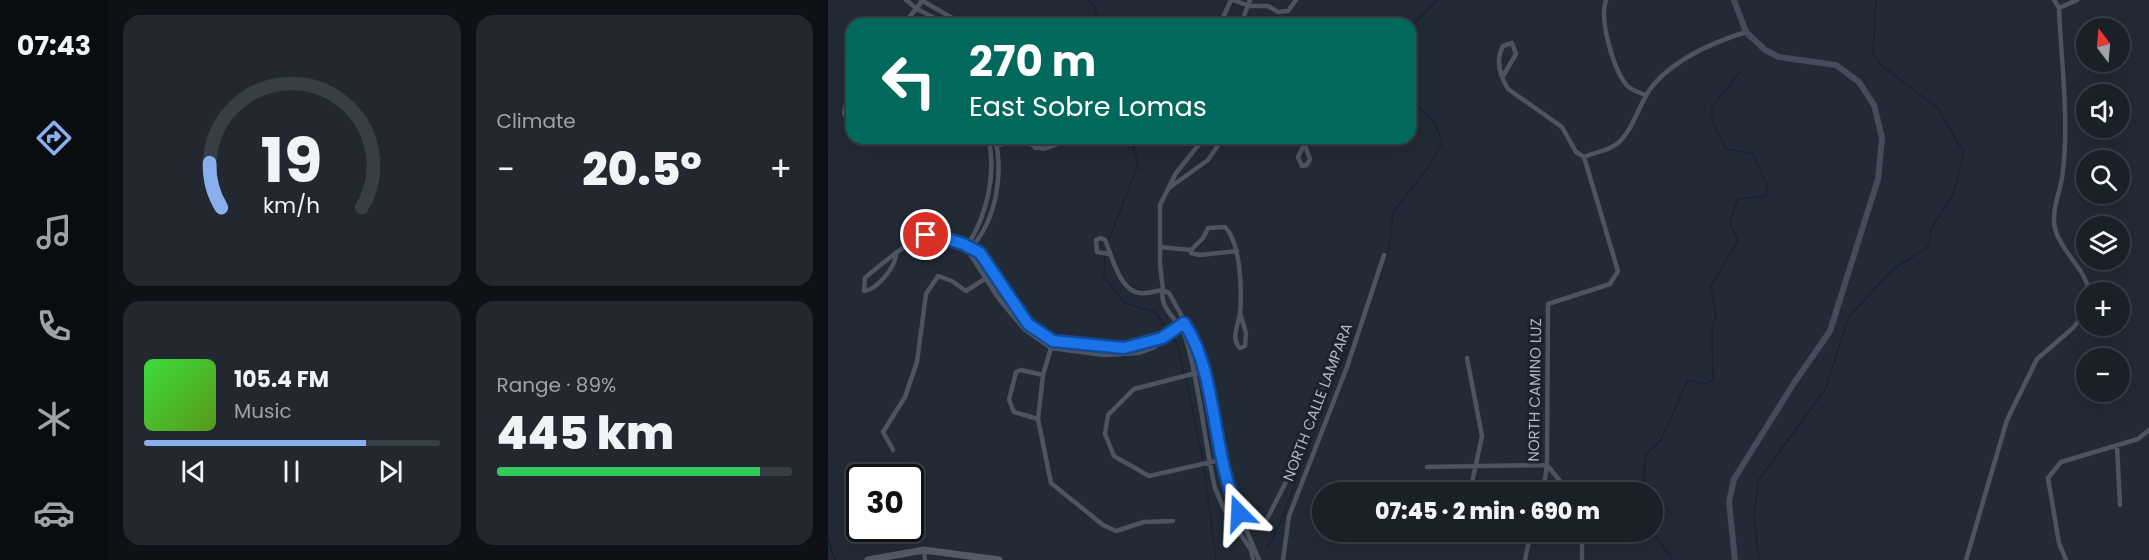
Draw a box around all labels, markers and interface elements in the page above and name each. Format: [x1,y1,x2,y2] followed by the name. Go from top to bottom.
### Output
[2076,18,2130,72] north arrow
[2076,18,2130,402] map controls
[17,27,91,64] text: 07:43
[969,32,1096,91] text: 270 m
[870,42,948,120] icon: left
[2076,84,2130,138] button: sound
[969,88,1207,125] text: East Sobre Lomas
[497,107,576,135] text: Climate
[261,116,323,204] text: 19
[33,117,75,159] icon: directions
[582,138,702,201] text: 20.5°
[497,146,515,193] text: −
[769,146,792,193] text: +
[2076,150,2130,204] button: search
[263,190,320,221] text: km/h
[900,209,951,260] pin
[33,211,75,253] icon: music
[2076,216,2130,270] button: layers
[909,218,942,251] icon: arrive
[2076,282,2130,336] button: +
[33,305,75,347] icon: phone
[1523,318,1546,462] street label: NORTH CAMINO LUZ
[1278,320,1357,484] street label: NORTH CALLE LAMPARA
[2076,348,2130,402] button: −
[234,364,329,395] text: 105.4 FM
[497,371,616,399] text: Range · 89%
[234,397,292,425] text: Music
[33,398,75,440] icon: climate
[497,402,674,465] text: 445 km
[177,455,210,488] icon: previous
[275,455,308,488] icon: pause
[374,455,407,488] icon: next
[846,464,924,542] speed limit sign: 30
[1207,481,1271,545] position arrow
[33,492,75,534] icon: car
[1375,496,1600,527] text: 07:45 · 2 min · 690 m

